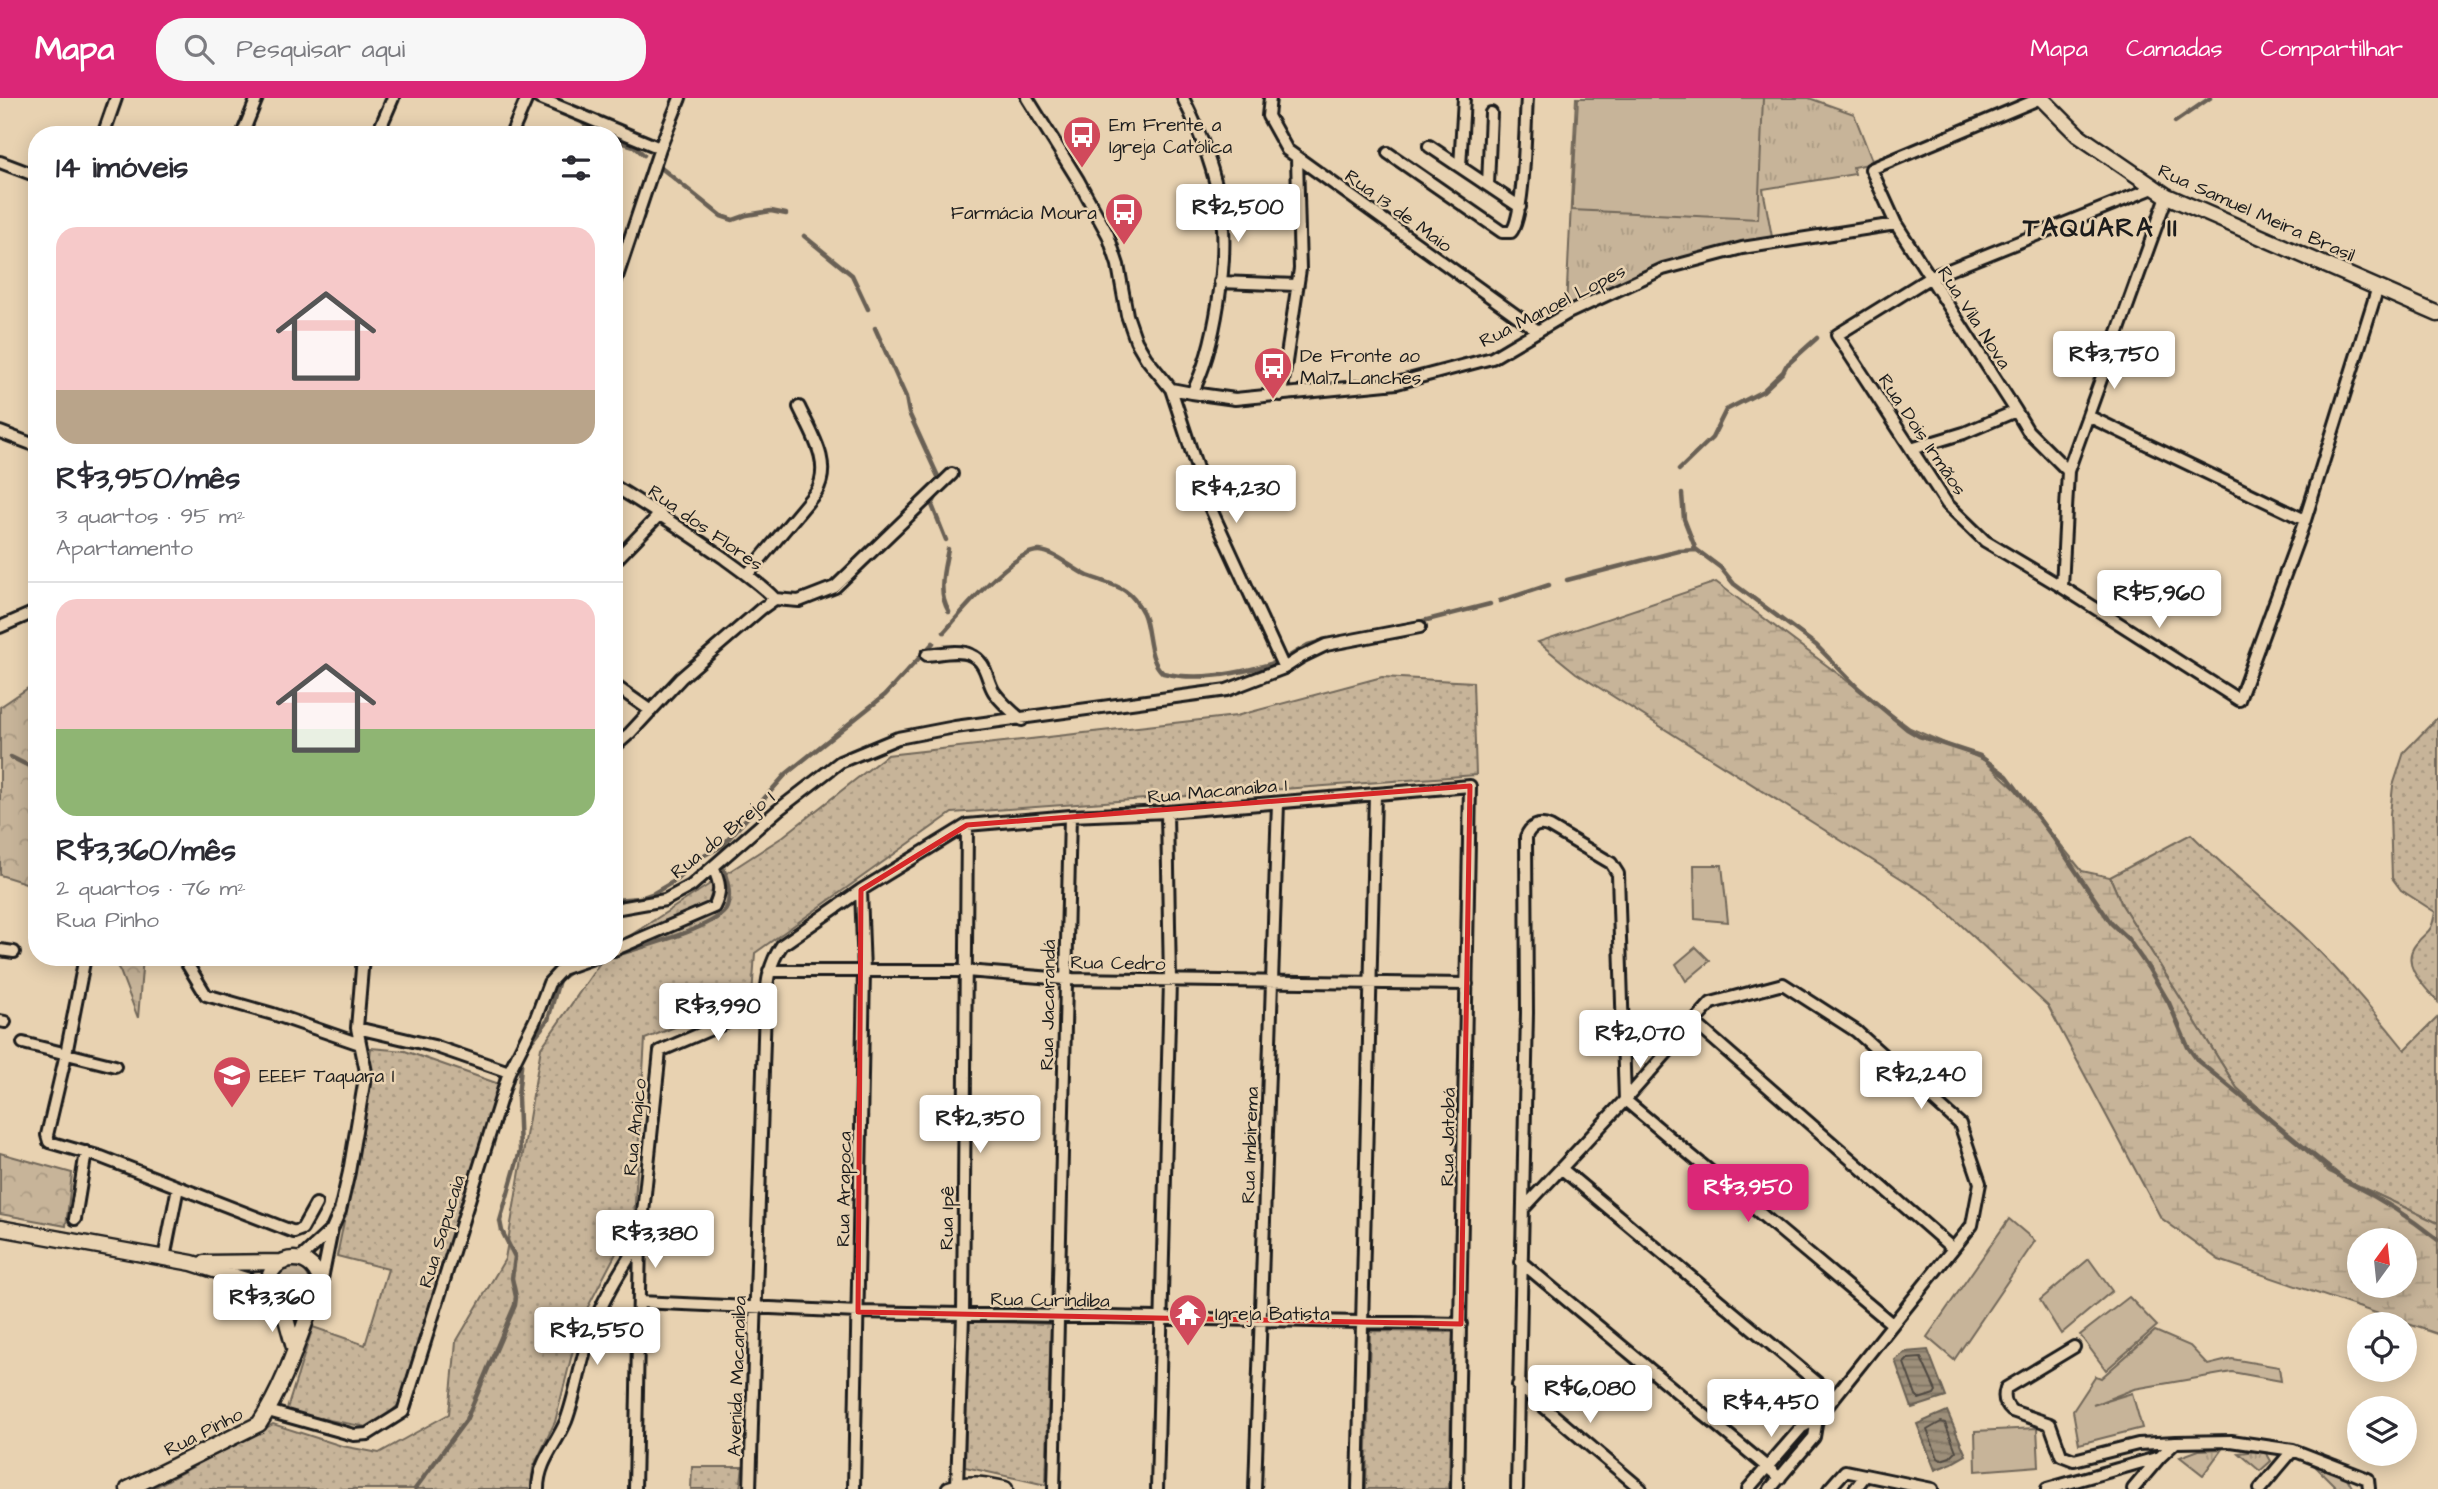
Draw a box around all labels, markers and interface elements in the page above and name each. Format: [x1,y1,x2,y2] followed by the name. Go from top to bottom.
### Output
[156,18,646,81] search box
[35,26,114,72] text: Mapa
[180,30,218,68] icon: search
[236,31,405,67] text: Pesquisar aqui
[2030,32,2088,66] text: Mapa
[2126,32,2223,66] text: Camadas
[2261,32,2403,66] text: Compartilhar
[1109,112,1232,162] place label: Em Frente a Igreja Católica
[1061,114,1103,169] bus stop icon: Em Frente a Igreja Católica
[56,147,188,189] text: 14 imóveis
[557,149,595,187] icon: filters
[2153,158,2359,269] street label: Rua Samuel Meira Brasil
[1339,163,1458,260] street label: Rua 13 de Maio
[1173,184,1303,244] pin: R$2,500
[1103,191,1145,246] bus stop icon: Farmácia Moura
[1192,191,1284,223] text: R$2,500
[951,200,1097,227] place label: Farmácia Moura
[2022,210,2179,246] district label: TAQUARA II
[1475,258,1631,355] street label: Rua Manoel Lopes
[1930,261,2017,375] street label: Rua Vila Nova
[263,273,389,399] icon: home
[2049,331,2179,391] pin: R$3,750
[2069,338,2159,370] text: R$3,750
[1300,343,1421,392] place label: De Fronte ao Mal7 Lanches
[1252,345,1294,400] bus stop icon: De Fronte ao Mal7 Lanches
[1871,369,1973,501] street label: Rua Dois Irmãos
[56,458,240,500] text: R$3,950/mês
[1171,466,1301,525] pin: R$4,230
[1192,472,1280,504] text: R$4,230
[642,478,768,578] street label: Rua dos Flores
[56,500,245,532] text: 3 quartos · 95 m²
[56,532,193,564] text: Apartamento
[2094,570,2224,630] pin: R$5,960
[2113,577,2205,609] text: R$5,960
[263,645,389,771] icon: home
[1146,772,1289,811] street label: Rua Macanaiba 1
[665,785,781,886] street label: Rua do Brejo I
[56,830,236,872] text: R$3,360/mês
[56,872,246,904] text: 2 quartos · 76 m²
[56,904,159,936] text: Rua Pinho
[1034,939,1063,1071] street label: Rua Jacarandá
[1070,949,1166,978] street label: Rua Cedro
[653,984,783,1043] pin: R$3,990
[675,990,761,1022] text: R$3,990
[1575,1010,1705,1070] pin: R$2,070
[1595,1017,1685,1049] text: R$2,070
[1856,1052,1986,1111] pin: R$2,240
[211,1054,253,1109] school or university icon: EEEF Taquara I
[1876,1058,1966,1090] text: R$2,240
[259,1063,395,1090] place label: EEEF Taquara I
[617,1077,655,1177] street label: Rua Angico
[1235,1086,1266,1204] street label: Rua Imbirema
[1434,1087,1463,1187] street label: Rua Jatobá
[915,1096,1045,1155] pin: R$2,350
[936,1102,1024,1134] text: R$2,350
[830,1131,859,1247] street label: Rua Arapoca
[1683,1164,1813,1224] pin: R$3,950
[412,1171,473,1291] street label: Rua Sapucaia
[1704,1171,1792,1203] text: R$3,950
[933,1186,962,1250] street label: Rua Ipê
[590,1210,720,1270] pin: R$3,380
[612,1217,698,1249] text: R$3,380
[2347,1228,2417,1298] north arrow
[2347,1228,2417,1466] map controls
[207,1274,337,1334] pin: R$3,360
[229,1281,315,1313] text: R$3,360
[990,1286,1110,1315] street label: Rua Curindiba
[1167,1292,1209,1347] temple icon: Igreja Batista
[721,1295,754,1457] street label: Avenida Macanaiba
[1215,1301,1330,1329] place label: Igreja Batista
[532,1308,662,1367] pin: R$2,550
[2347,1312,2417,1382] button: locate
[550,1314,644,1346] text: R$2,550
[1525,1366,1655,1425] pin: R$6,080
[1544,1372,1636,1404] text: R$6,080
[1706,1380,1836,1439] pin: R$4,450
[1723,1386,1819,1418] text: R$4,450
[2347,1396,2417,1466] button: layers
[160,1401,248,1464] street label: Rua Pinho

